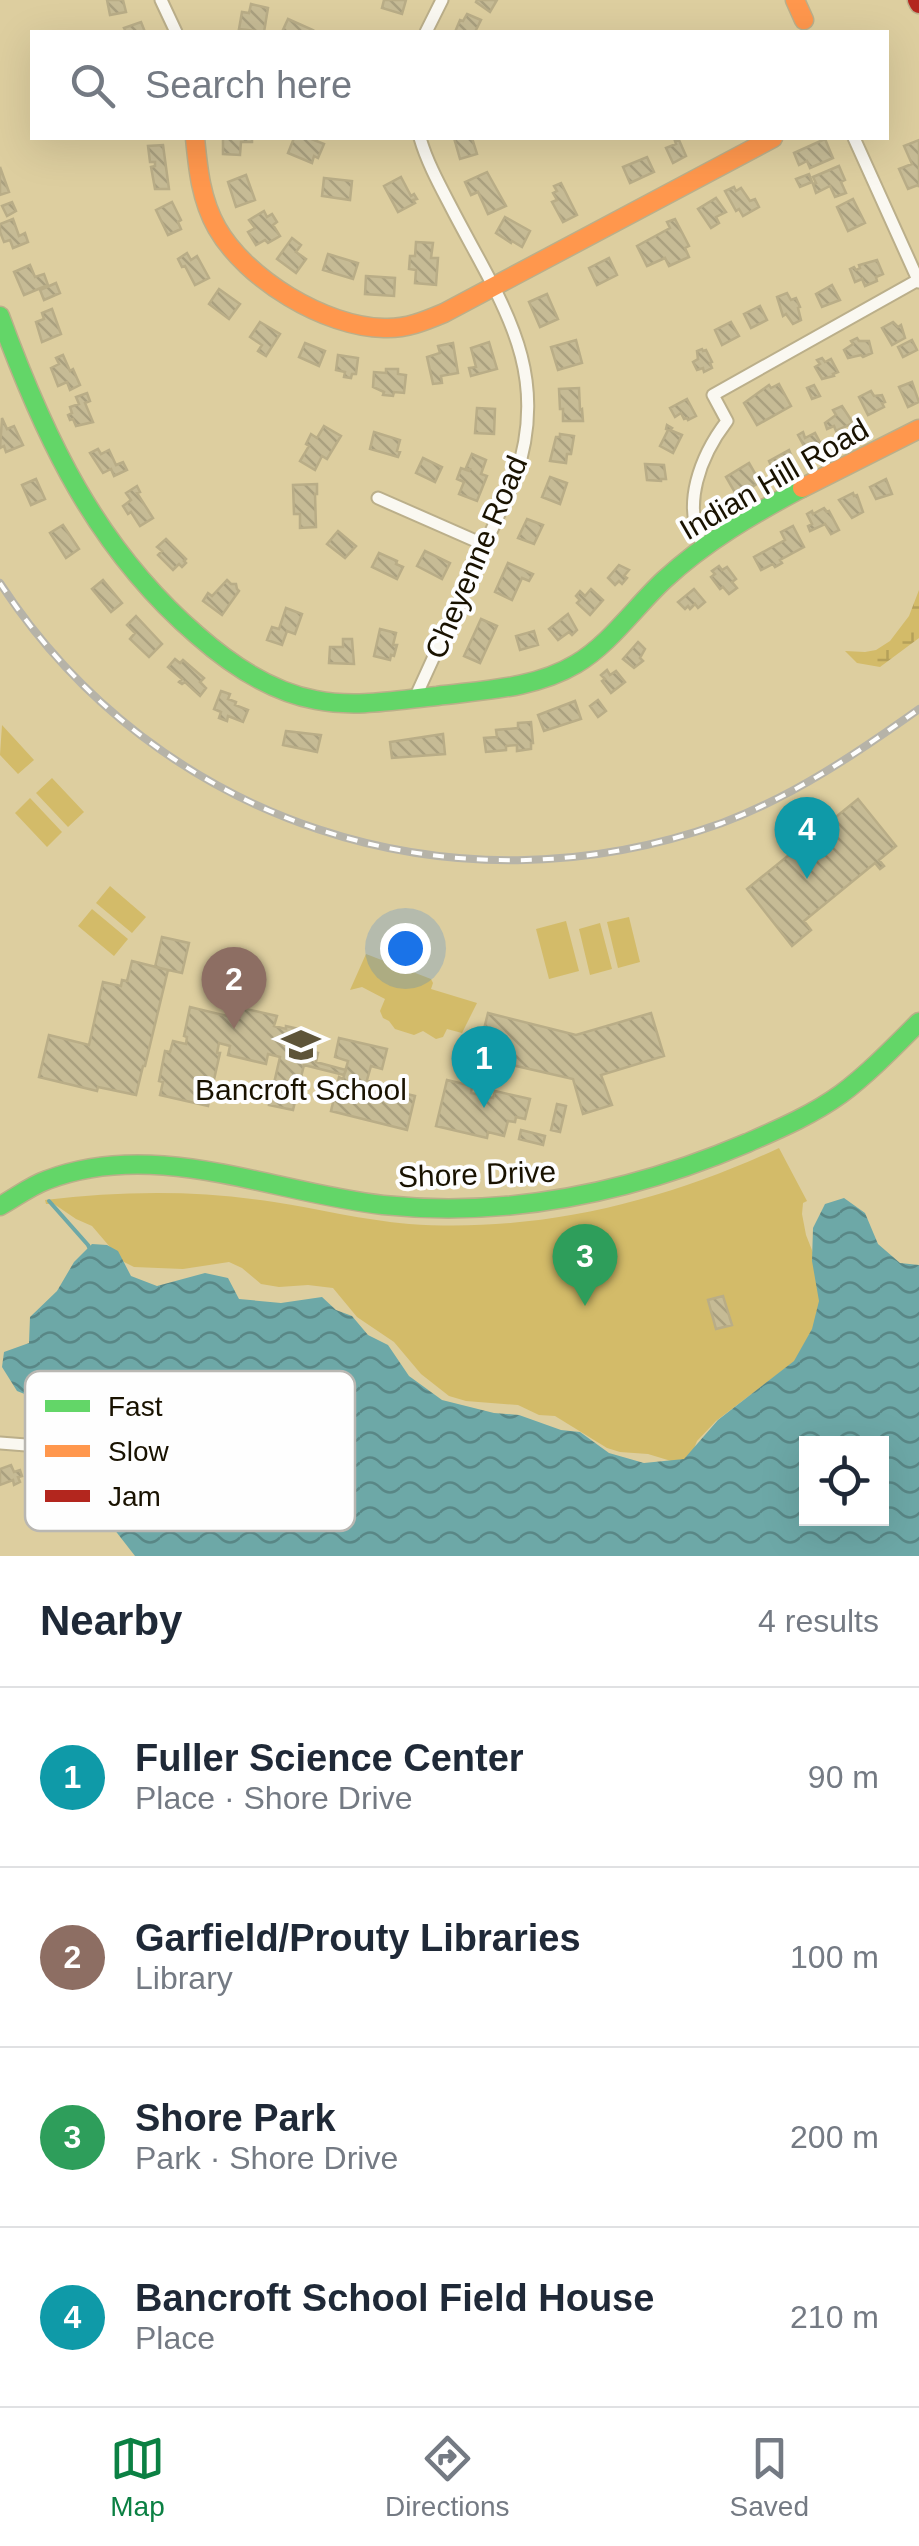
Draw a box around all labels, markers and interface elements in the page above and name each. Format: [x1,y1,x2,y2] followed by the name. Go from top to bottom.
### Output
[30,30,889,140] search box
[65,58,120,113] icon: search
[145,64,352,106] text: Search here
[674,412,874,546] street label: Indian Hill Road
[418,451,534,663] street label: Cheyenne Road
[774,796,840,879] pin: 4
[380,923,431,974] your location
[202,946,266,1029] pin: 2
[280,1024,322,1066] school or university icon: Bancroft School
[452,1026,516,1108] pin: 1
[195,1073,407,1106] place label: Bancroft School
[397,1155,557,1193] street label: Shore Drive
[552,1224,618,1306] pin: 3
[25,1371,355,1531] legend
[108,1391,163,1422] text: Fast
[108,1436,169,1467] text: Slow
[799,1436,889,1526] map controls
[799,1436,889,1526] button: locate
[108,1481,161,1512] text: Jam
[40,1597,182,1644] text: Nearby
[758,1603,879,1639] text: 4 results
[135,1737,524,1779] text: Fuller Science Center
[64,1759,81,1795] text: 1
[808,1759,879,1795] text: 90 m
[135,1780,412,1816] text: Place · Shore Drive
[135,1917,581,1959] text: Garfield/Prouty Libraries
[64,1939,81,1975] text: 2
[790,1939,879,1975] text: 100 m
[135,1960,233,1996] text: Library
[135,2097,336,2139] text: Shore Park
[64,2119,81,2155] text: 3
[790,2119,879,2155] text: 200 m
[135,2140,398,2176] text: Park · Shore Drive
[135,2277,654,2319] text: Bancroft School Field House
[64,2299,81,2335] text: 4
[790,2299,879,2335] text: 210 m
[135,2320,215,2356] text: Place
[110,2431,165,2523] tab: Map
[385,2431,510,2523] tab: Directions
[730,2431,809,2523] tab: Saved

